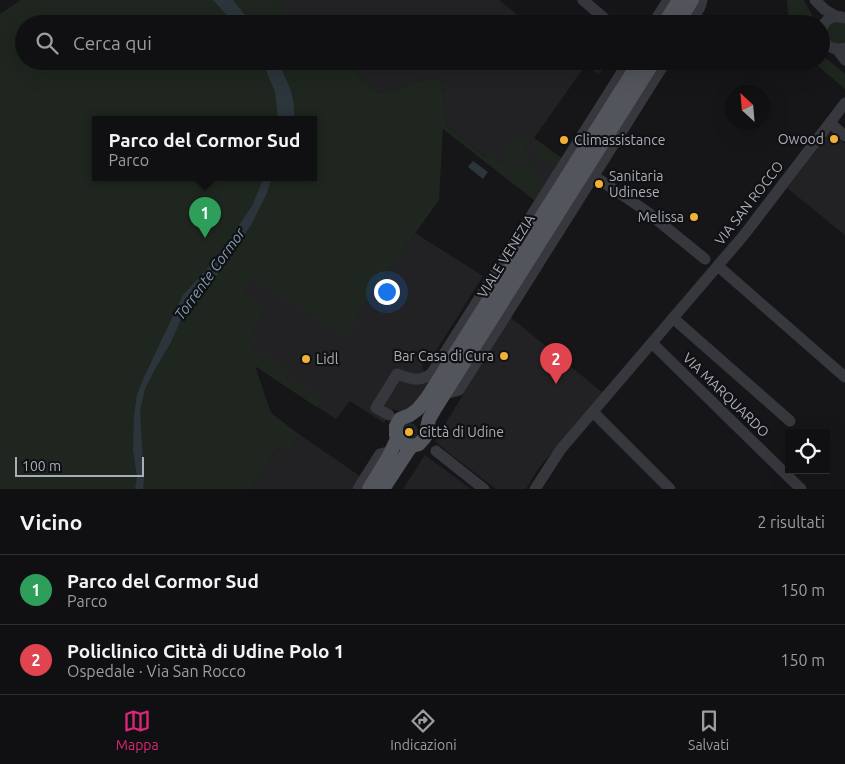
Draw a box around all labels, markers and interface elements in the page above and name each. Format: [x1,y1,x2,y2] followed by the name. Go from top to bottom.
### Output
[15,15,830,70] search box
[33,29,61,57] icon: search
[73,32,152,54] text: Cerca qui
[725,85,770,130] north arrow
[92,116,317,181] popup
[109,129,300,151] text: Parco del Cormor Sud
[778,131,824,147] place label: Owood
[574,132,665,148] place label: Climassistance
[828,133,840,145] marker: Owood
[558,134,570,146] marker: Climassistance
[109,151,149,169] text: Parco
[711,158,787,248] street label: VIA SAN ROCCO
[609,168,664,200] place label: Sanitaria Udinese
[593,178,605,190] marker: Sanitaria Udinese
[189,197,221,238] pin: 1
[638,209,684,225] place label: Melissa
[474,211,538,301] street label: VIALE VENEZIA
[688,211,700,223] marker: Melissa
[171,224,249,323] water label: Torrente Cormor
[374,279,400,305] your location
[540,343,572,384] pin: 2
[393,348,494,364] place label: Bar Casa di Cura
[498,350,510,362] marker: Bar Casa di Cura
[680,350,773,440] street label: VIA MARQUARDO
[316,351,339,367] place label: Lidl
[300,353,312,365] marker: Lidl
[419,424,504,440] place label: Città di Udine
[403,426,415,438] marker: Città di Udine
[785,429,830,474] map controls
[785,429,830,474] button: locate
[15,454,144,477] scale bar
[22,458,61,474] text: 100 m
[20,510,82,534] text: Vicino
[757,513,825,531] text: 2 risultati
[67,570,259,592] text: Parco del Cormor Sud
[31,581,41,599] text: 1
[780,581,825,599] text: 150 m
[67,592,107,610] text: Parco
[67,640,345,662] text: Policlinico Città di Udine Polo 1
[31,651,41,669] text: 2
[780,651,825,669] text: 150 m
[67,662,246,680] text: Ospedale · Via San Rocco
[116,707,159,753] tab: Mappa
[390,707,457,753] tab: Indicazioni
[688,707,729,753] tab: Salvati

